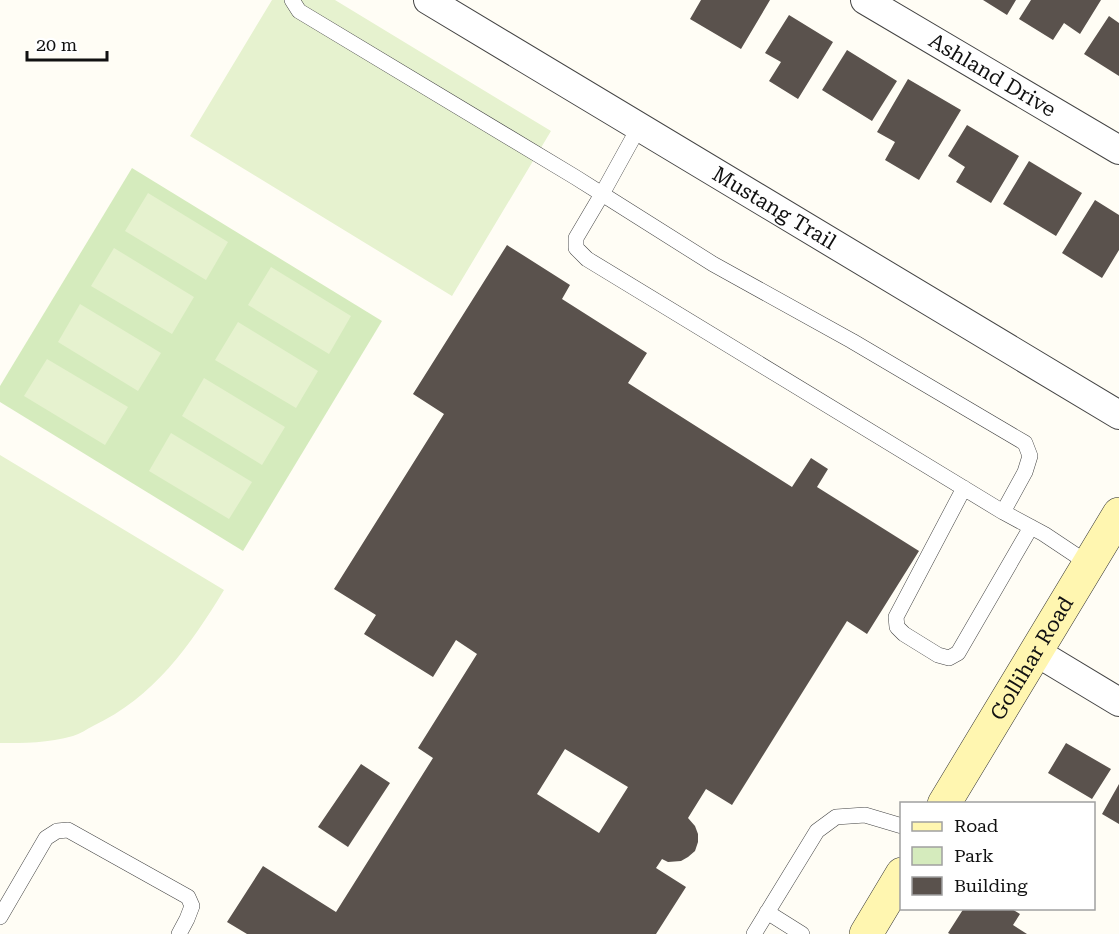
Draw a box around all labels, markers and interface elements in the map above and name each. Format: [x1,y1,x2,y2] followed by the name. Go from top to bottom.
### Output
[27,24,106,62] scale bar
[925,29,1060,122] street label: Ashland Drive
[36,34,77,55] text: 20 m
[708,162,841,255] street label: Mustang Trail
[985,592,1079,725] street label: Gollihar Road
[900,802,1095,910] legend
[954,815,999,836] text: Road
[954,845,994,866] text: Park
[954,875,1028,896] text: Building

